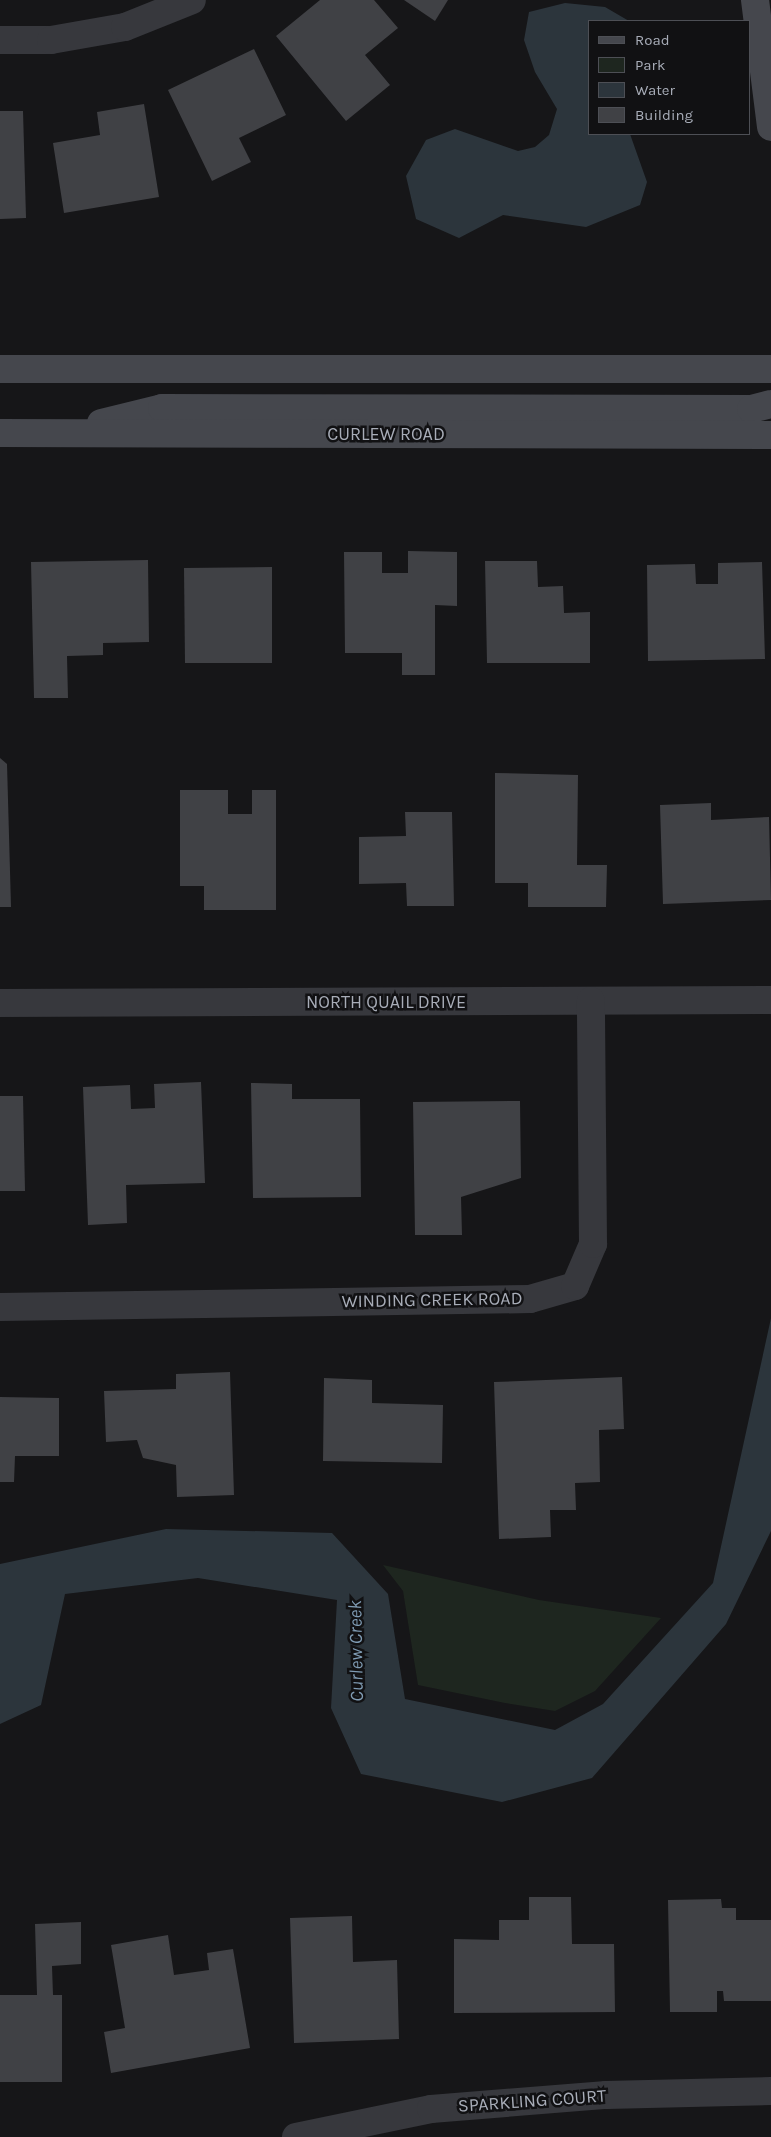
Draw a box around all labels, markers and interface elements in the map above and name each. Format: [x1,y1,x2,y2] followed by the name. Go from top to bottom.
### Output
[588,20,751,135] legend
[635,31,670,49] text: Road
[635,56,665,74] text: Park
[635,81,675,99] text: Water
[635,106,693,124] text: Building
[327,423,445,445] street label: CURLEW ROAD
[306,991,466,1013] street label: NORTH QUAIL DRIVE
[341,1288,523,1312] street label: WINDING CREEK ROAD
[345,1600,369,1702] water label: Curlew Creek
[457,2085,607,2117] street label: SPARKLING COURT

